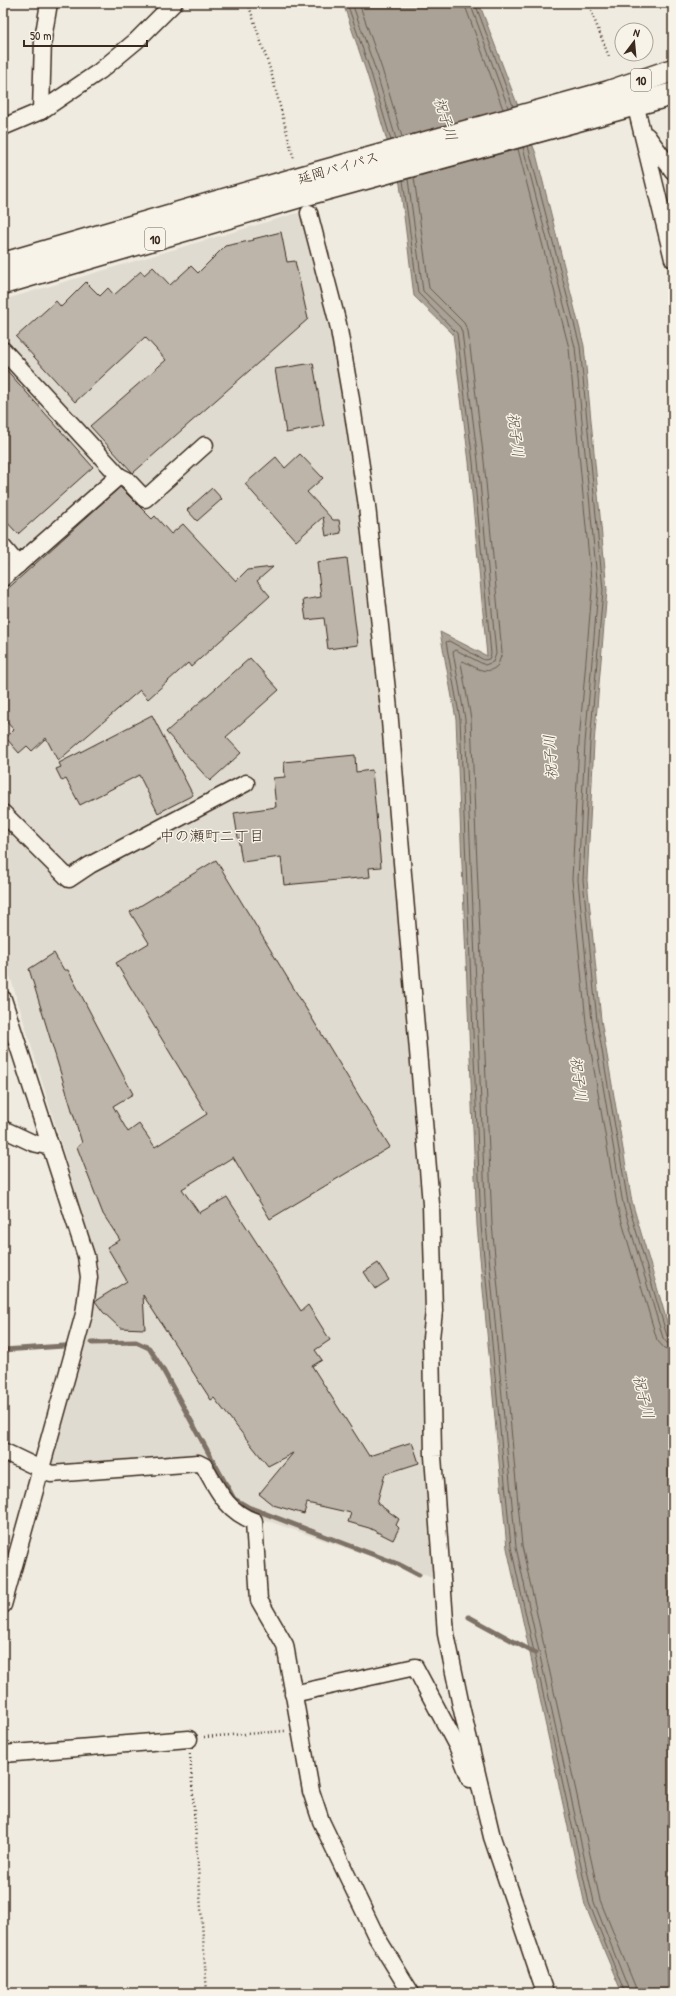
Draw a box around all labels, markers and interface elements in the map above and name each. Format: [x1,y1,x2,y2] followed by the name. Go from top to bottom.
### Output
[24,22,147,48] scale bar
[614,22,654,62] north arrow
[632,25,642,40] text: N
[30,27,51,44] text: 50 m
[631,69,651,91] road number: 10
[429,94,463,144] water label: 祝子川
[295,146,381,188] street label: 延岡バイパス
[145,228,165,250] road number: 10
[503,411,529,459] water label: 祝子川
[538,734,562,780] water label: 祝子川
[159,825,265,846] district label: 中の瀬町二丁目
[566,1055,592,1103] water label: 祝子川
[628,1373,660,1421] water label: 祝子川

